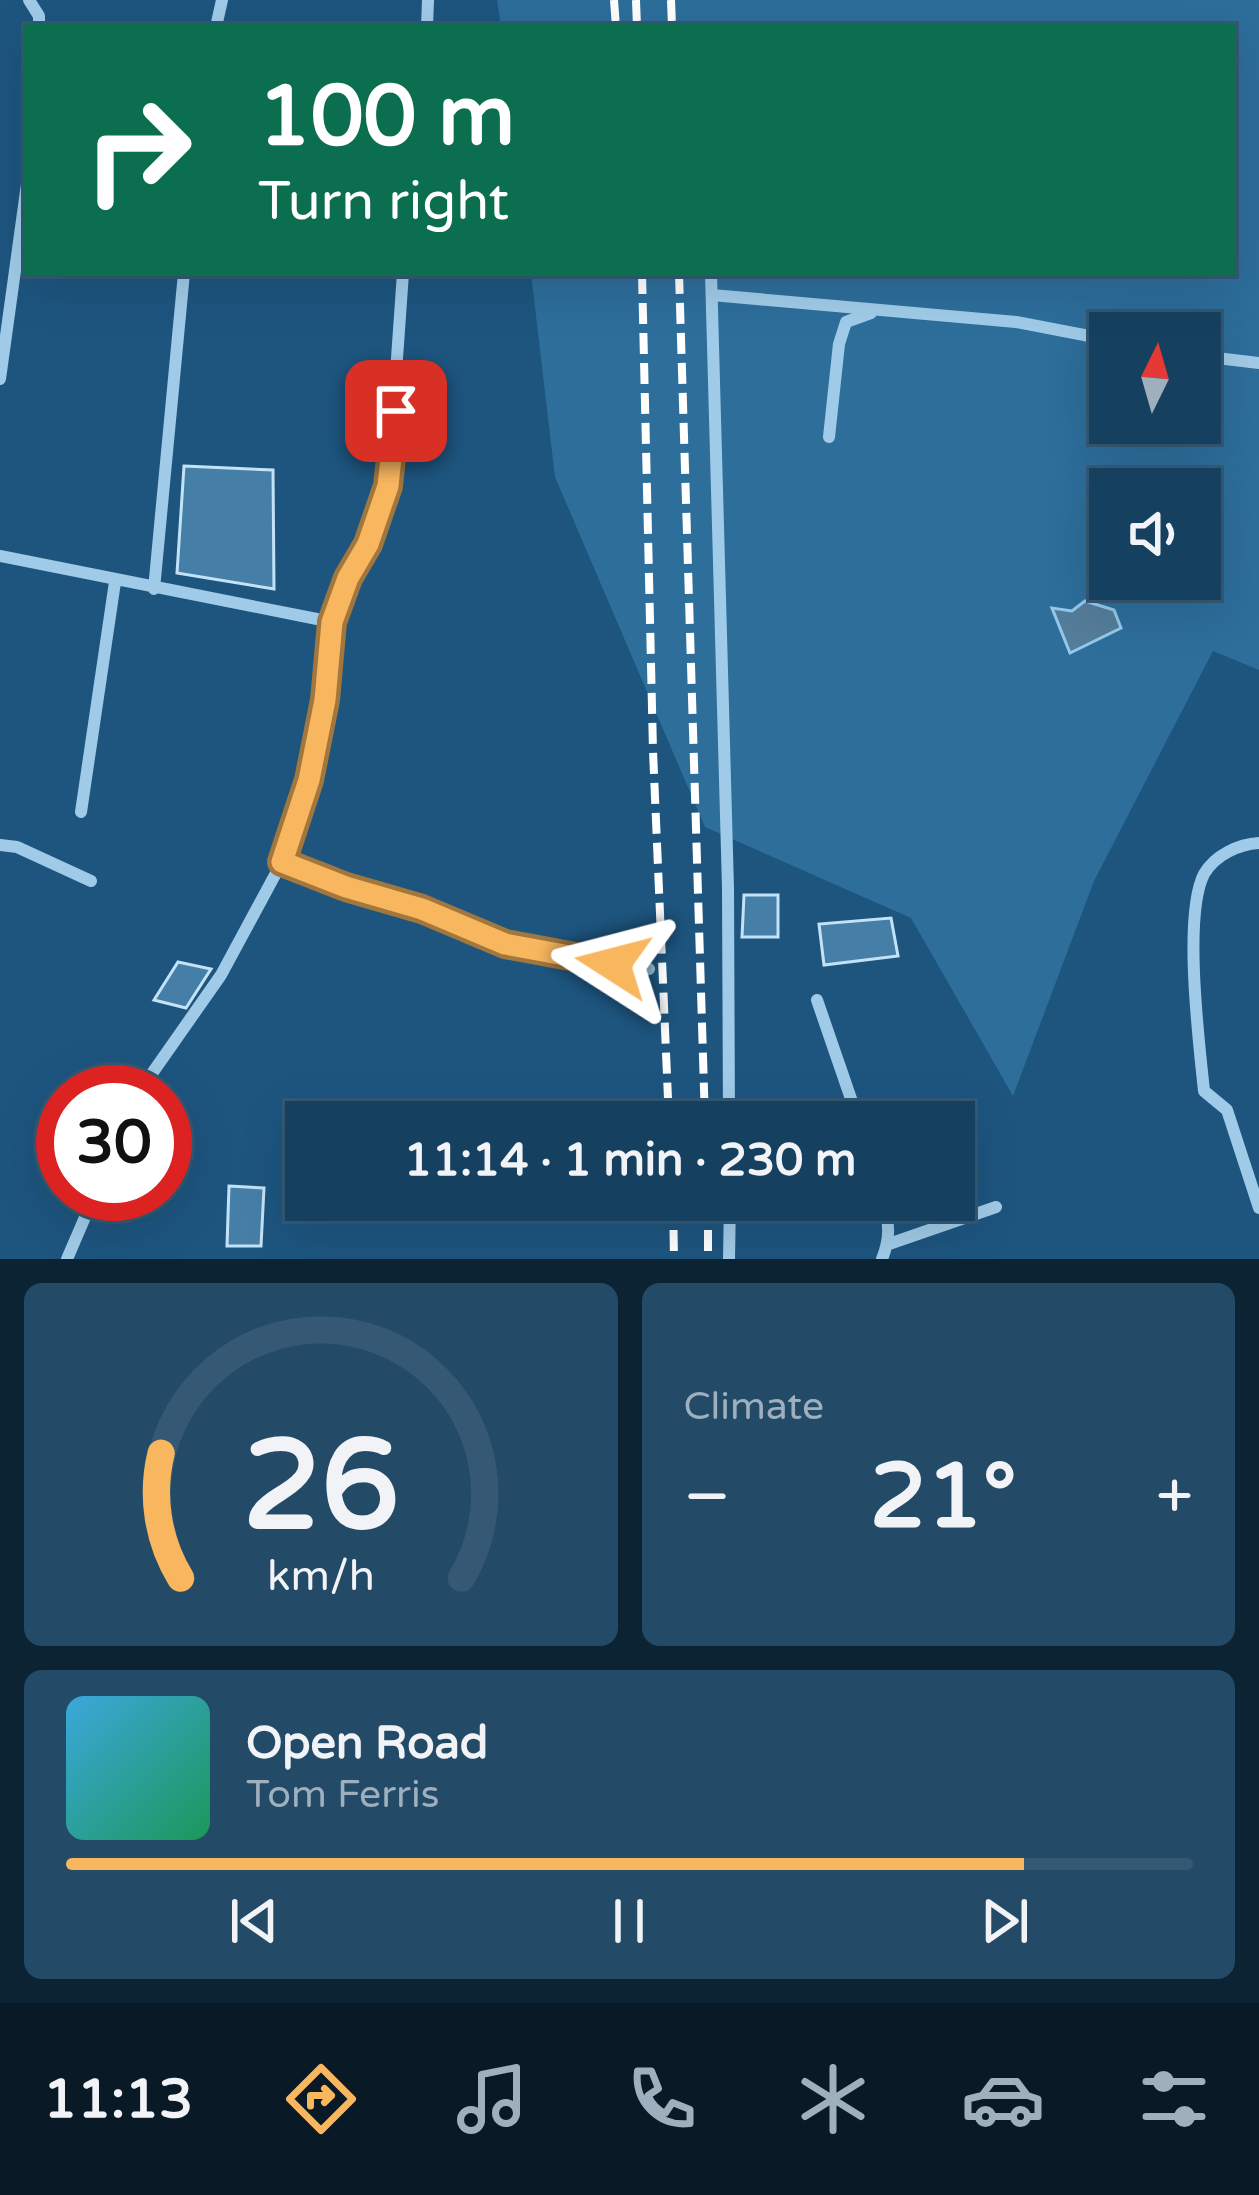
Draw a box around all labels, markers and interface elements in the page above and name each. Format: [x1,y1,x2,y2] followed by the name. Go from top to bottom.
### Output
[258,67,515,168] text: 100 m
[60,72,216,228] icon: right
[258,169,509,234] text: Turn right
[1089,312,1221,444] north arrow
[1089,312,1221,600] map controls
[345,360,447,462] pin
[363,378,429,444] icon: arrive
[1089,468,1221,600] button: sound
[550,901,676,1027] position arrow
[36,1065,192,1221] speed limit sign: 30
[404,1134,856,1188] text: 11:14 · 1 min · 230 m
[684,1383,824,1430] text: Climate
[242,1412,399,1563] text: 26
[870,1443,1017,1552] text: 21°
[684,1457,731,1537] text: −
[1156,1457,1193,1537] text: +
[267,1550,375,1601] text: km/h
[246,1717,488,1771] text: Open Road
[246,1771,439,1818] text: Tom Ferris
[221,1888,287,1954] icon: previous
[596,1888,662,1954] icon: pause
[972,1888,1038,1954] icon: next
[279,2057,363,2141] icon: directions
[450,2057,534,2141] icon: music
[620,2057,704,2141] icon: phone
[791,2057,875,2141] icon: climate
[961,2057,1045,2141] icon: car
[1132,2057,1216,2141] icon: filters
[43,2067,193,2132] text: 11:13

